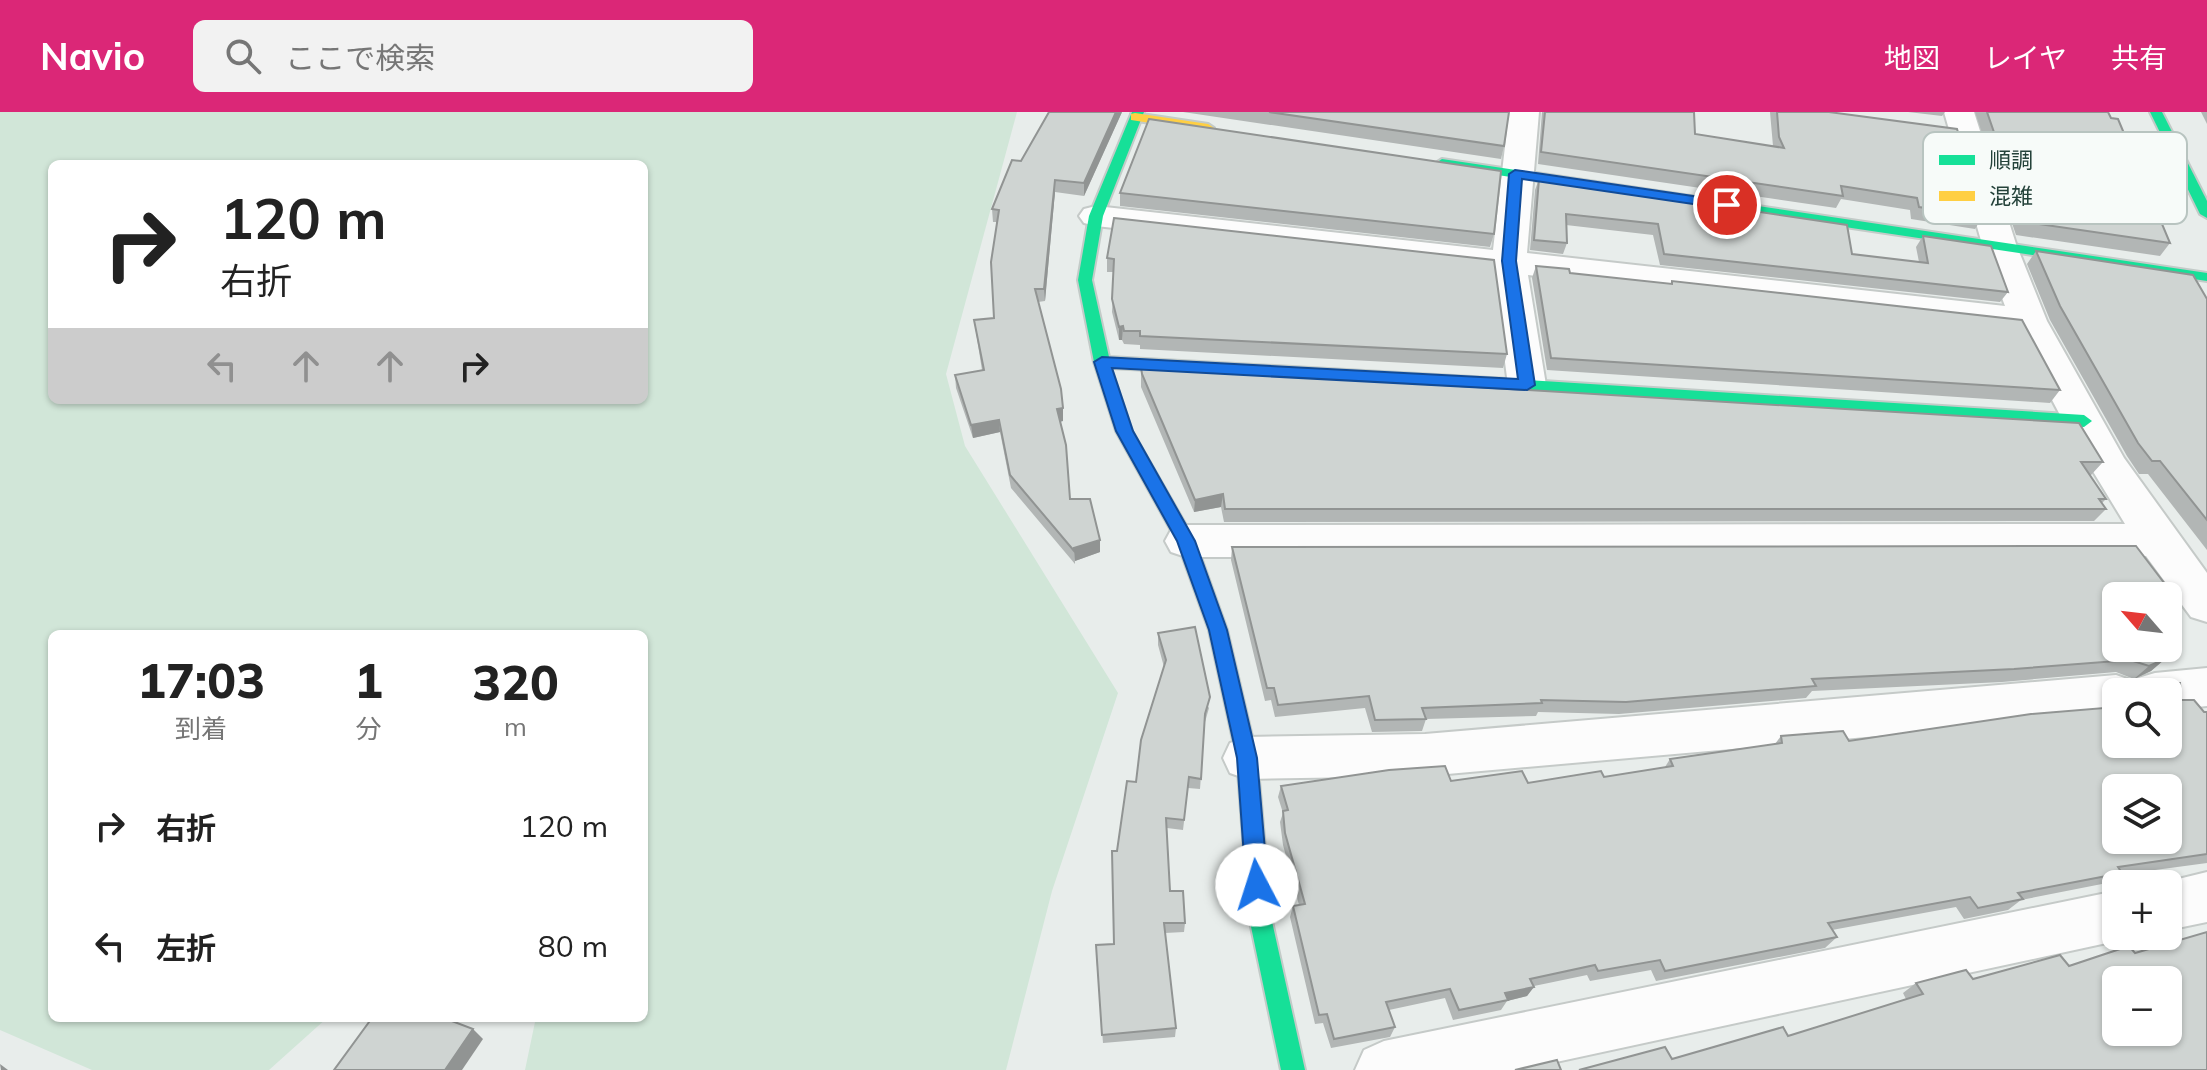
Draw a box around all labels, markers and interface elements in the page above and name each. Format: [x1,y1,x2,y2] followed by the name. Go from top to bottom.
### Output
[193,20,753,92] search box
[40,32,145,80] text: Navio
[221,34,265,78] icon: search
[285,39,435,77] text: ここで検索
[1884,40,1940,75] text: 地図
[1984,40,2067,75] text: レイヤ
[2111,40,2167,75] text: 共有
[1923,132,2187,224] legend
[1989,146,2033,174] text: 順調
[1693,171,1761,239] pin
[1989,182,2033,210] text: 混雑
[220,183,387,253] text: 120 m
[1705,183,1749,227] icon: arrive
[88,192,192,296] icon: right
[220,258,292,303] text: 右折
[200,344,244,388] icon: left
[284,344,328,388] icon: ahead
[368,344,412,388] icon: ahead
[452,344,496,388] icon: right
[2102,582,2182,662] north arrow
[2102,582,2182,1046] map controls
[137,650,265,710] text: 17:03
[354,650,383,710] text: 1
[472,652,559,712] text: 320
[2102,678,2182,758] button: search
[504,710,527,743] text: m
[175,712,227,745] text: 到着
[356,712,382,745] text: 分
[2102,774,2182,854] button: layers
[88,804,132,848] icon: right
[520,807,608,845] text: 120 m
[156,809,216,847] text: 右折
[1215,843,1299,927] position arrow
[2102,870,2182,950] button: +
[88,924,132,968] icon: left
[538,927,608,965] text: 80 m
[156,929,216,967] text: 左折
[2102,966,2182,1046] button: −

